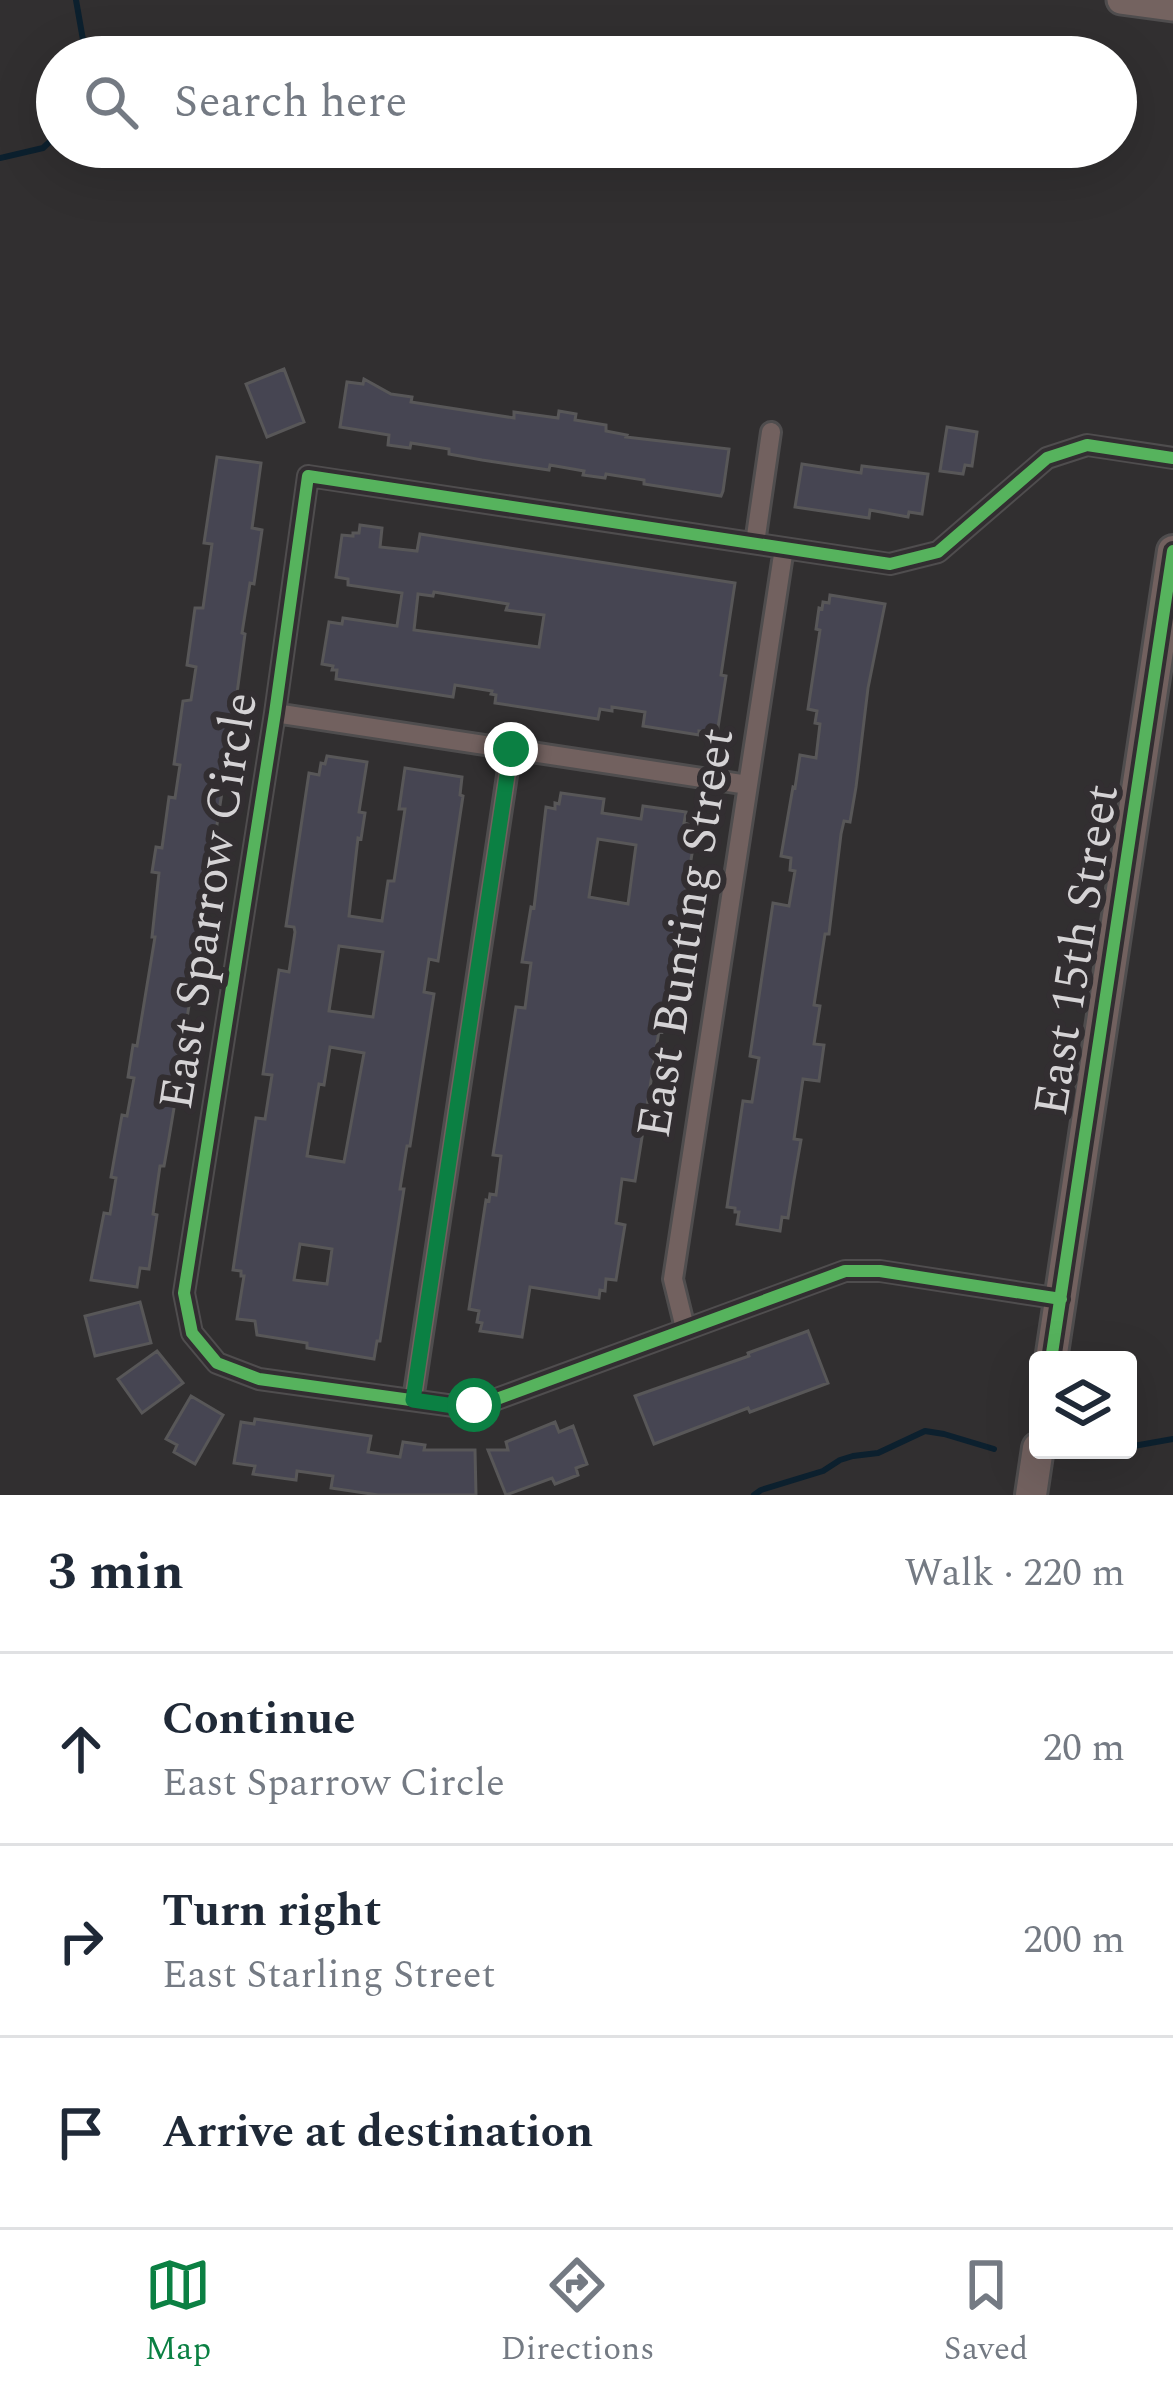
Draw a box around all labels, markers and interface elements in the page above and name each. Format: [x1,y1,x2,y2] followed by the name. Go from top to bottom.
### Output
[36,36,1137,168] search box
[174,68,407,137] text: Search here
[78,69,144,135] icon: search
[140,687,278,1115] street label: East Sparrow Circle
[484,722,538,776] route end
[618,723,754,1143] street label: East Bunting Street
[1015,779,1139,1121] street label: East 15th Street
[1029,1351,1137,1459] map controls
[1029,1351,1137,1459] button: layers
[447,1378,501,1432] route start
[48,1534,184,1612] text: 3 min
[904,1544,1125,1603] text: Walk · 220 m
[162,1685,355,1754] text: Continue
[48,1716,114,1782] icon: ahead
[1043,1719,1125,1778] text: 20 m
[162,1754,505,1813] text: East Sparrow Circle
[162,1877,381,1946] text: Turn right
[48,1908,114,1974] icon: right
[1023,1911,1125,1970] text: 200 m
[162,1946,496,2005] text: East Starling Street
[162,2098,593,2167] text: Arrive at destination
[48,2100,114,2166] icon: arrive
[145,2252,211,2374] tab: Map
[500,2252,654,2374] tab: Directions
[944,2252,1028,2374] tab: Saved

